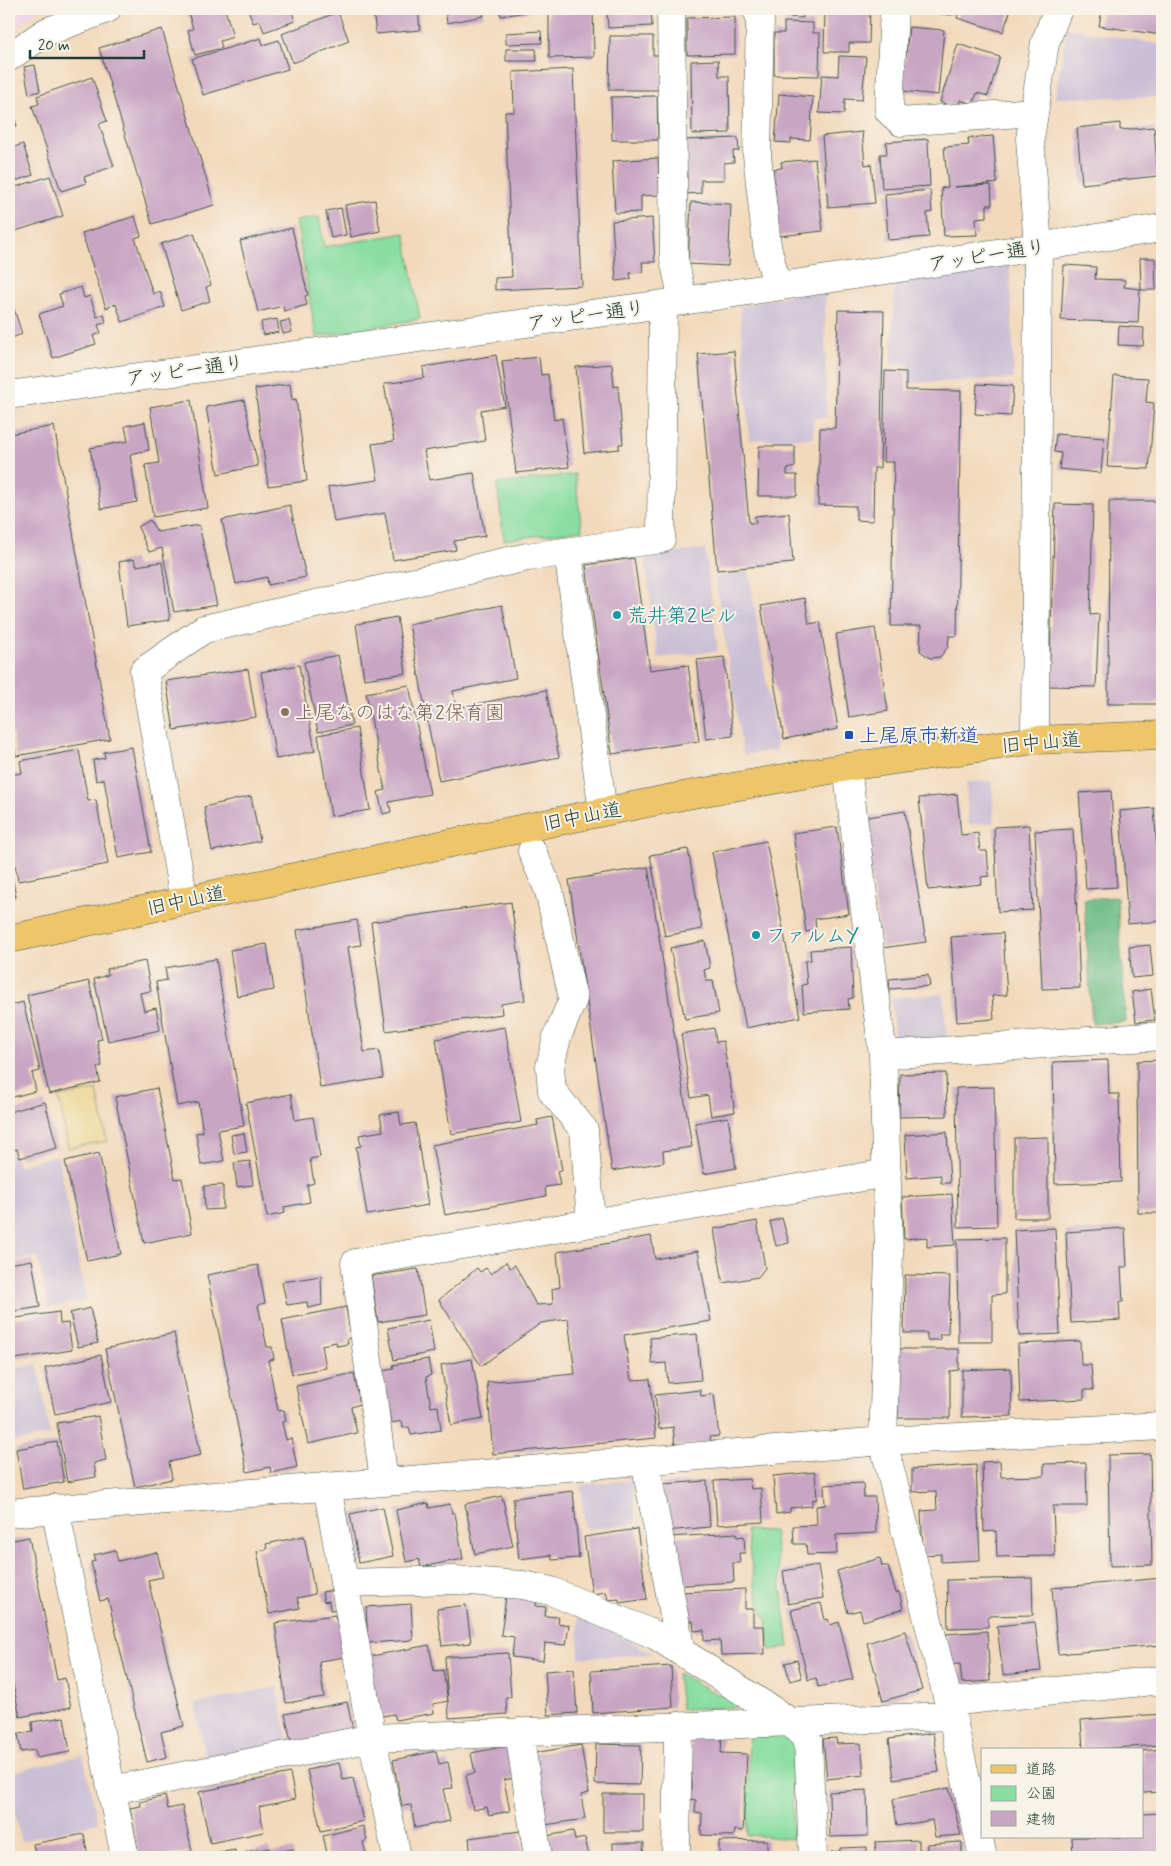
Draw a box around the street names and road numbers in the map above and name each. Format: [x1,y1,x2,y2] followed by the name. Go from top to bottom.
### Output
[926,234,1048,279] street label: アッピー通り
[525,295,647,338] street label: アッピー通り
[124,350,246,393] street label: アッピー通り
[1000,727,1082,760] street label: 旧中山道
[540,797,624,838] street label: 旧中山道
[144,880,228,923] street label: 旧中山道

